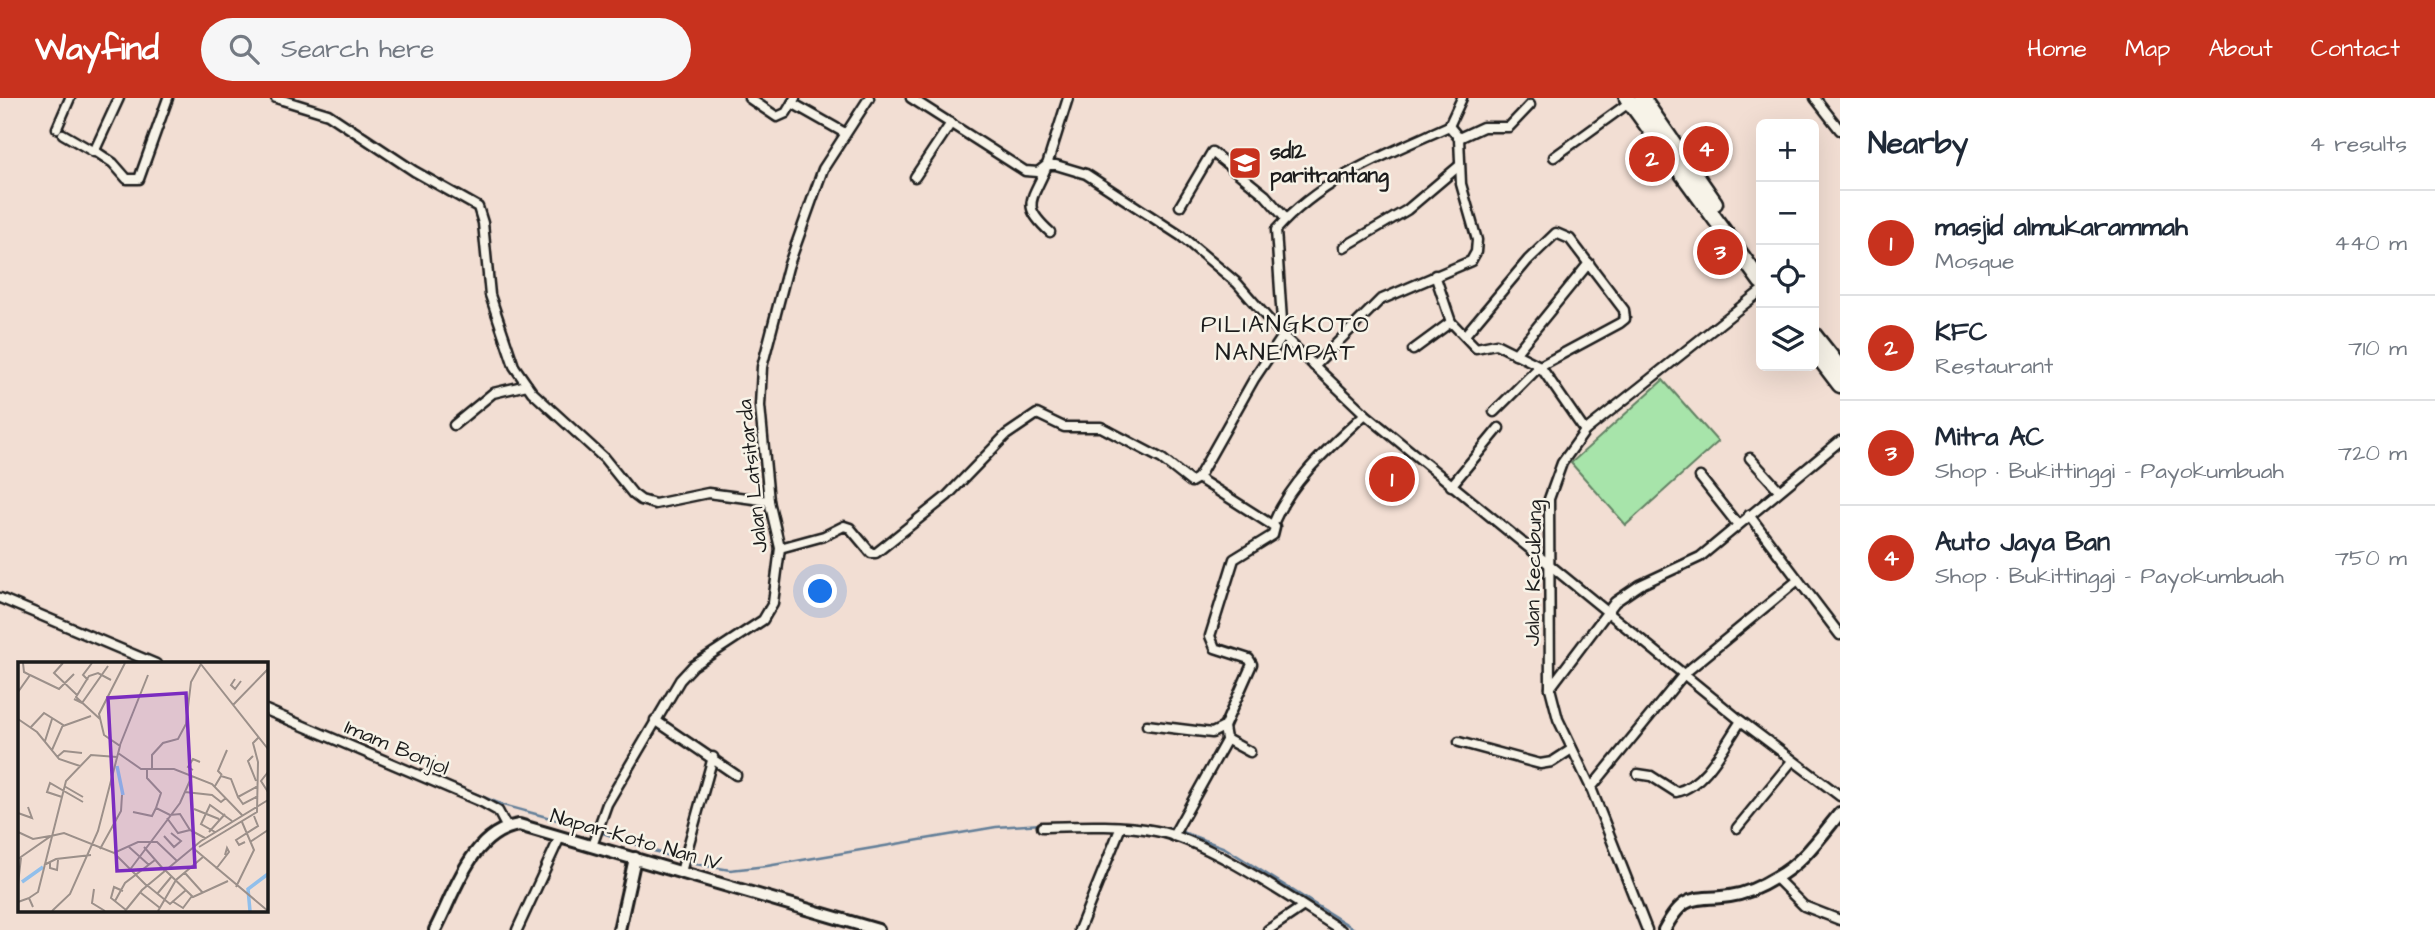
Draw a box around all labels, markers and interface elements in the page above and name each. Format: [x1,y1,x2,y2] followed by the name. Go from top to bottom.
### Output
[201,18,691,81] search box
[35,26,159,72] text: Wayfind
[225,30,263,68] icon: search
[281,31,434,67] text: Search here
[2027,32,2087,66] text: Home
[2125,32,2170,66] text: Map
[2208,32,2273,66] text: About
[2311,32,2400,66] text: Contact
[1756,119,1819,371] map controls
[1756,119,1819,182] button: +
[1683,123,1729,175] pin: 4
[1868,123,1968,165] text: Nearby
[2309,128,2407,160] text: 4 results
[1629,133,1675,185] pin: 2
[1270,137,1389,192] place label: sd12 paritrantang
[1226,144,1264,182] school or university icon: sd12 paritrantang
[1756,182,1819,245] button: −
[1935,209,2188,245] text: masjid almukarammah
[1697,226,1743,278] pin: 3
[1890,227,1892,259] text: 1
[2334,227,2407,259] text: 440 m
[1756,245,1819,308] button: locate
[1935,245,2014,277] text: Mosque
[1201,308,1371,370] district label: PILIANGKOTO NANEMPAT
[1756,308,1819,371] button: layers
[1935,314,1987,350] text: KFC
[1884,332,1898,364] text: 2
[2348,332,2407,364] text: 710 m
[1935,350,2053,382] text: Restaurant
[730,397,775,554] street label: Jalan Latsitarda
[1935,419,2044,455] text: Mitra AC
[1885,437,1897,469] text: 3
[2338,437,2407,469] text: 720 m
[1369,453,1415,505] pin: 1
[1935,455,2284,487] text: Shop · Bukittinggi - Payokumbuah
[1518,499,1551,647] street label: Jalan Kecubung
[1935,524,2110,560] text: Auto Jaya Ban
[1883,542,1899,574] text: 4
[2335,542,2407,574] text: 750 m
[1935,560,2284,592] text: Shop · Bukittinggi - Payokumbuah
[803,574,837,608] your location
[18,662,268,912] inset map
[340,712,454,783] street label: Imam Bonjol
[547,801,725,879] street label: Napar-Koto Nan IV

